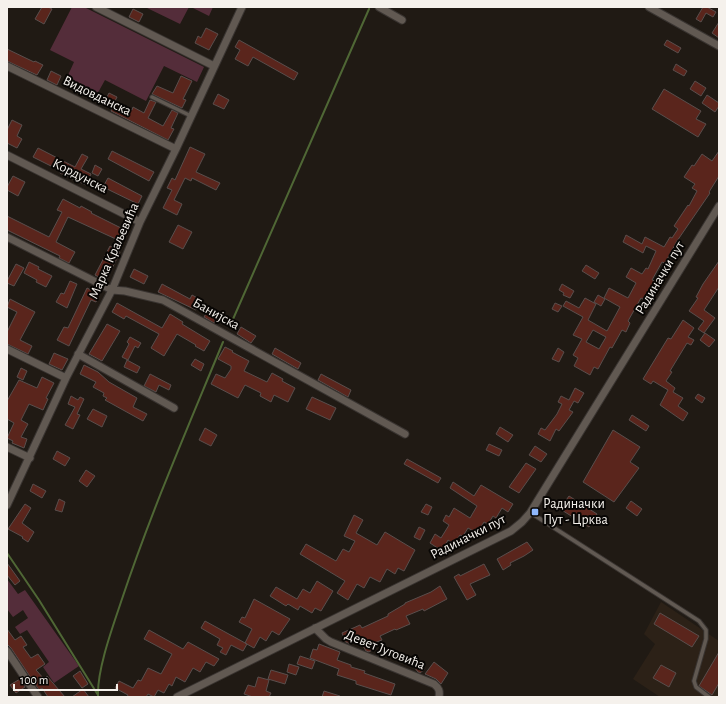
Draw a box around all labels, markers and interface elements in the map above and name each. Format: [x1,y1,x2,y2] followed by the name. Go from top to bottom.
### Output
[61,73,134,119] street label: Видовданска
[50,156,110,196] street label: Кордунска
[86,200,142,301] street label: Марка Краљевића
[633,238,688,317] street label: Радиначки пут
[190,296,242,333] street label: Банијска
[543,497,608,527] place label: Радиначки Пут - Црква
[530,507,540,517] marker: Радиначки Пут - Црква
[428,512,509,562] street label: Радиначки пут
[343,628,428,673] street label: Девет Југовића
[14,666,117,692] scale bar
[20,674,48,686] text: 100 m

